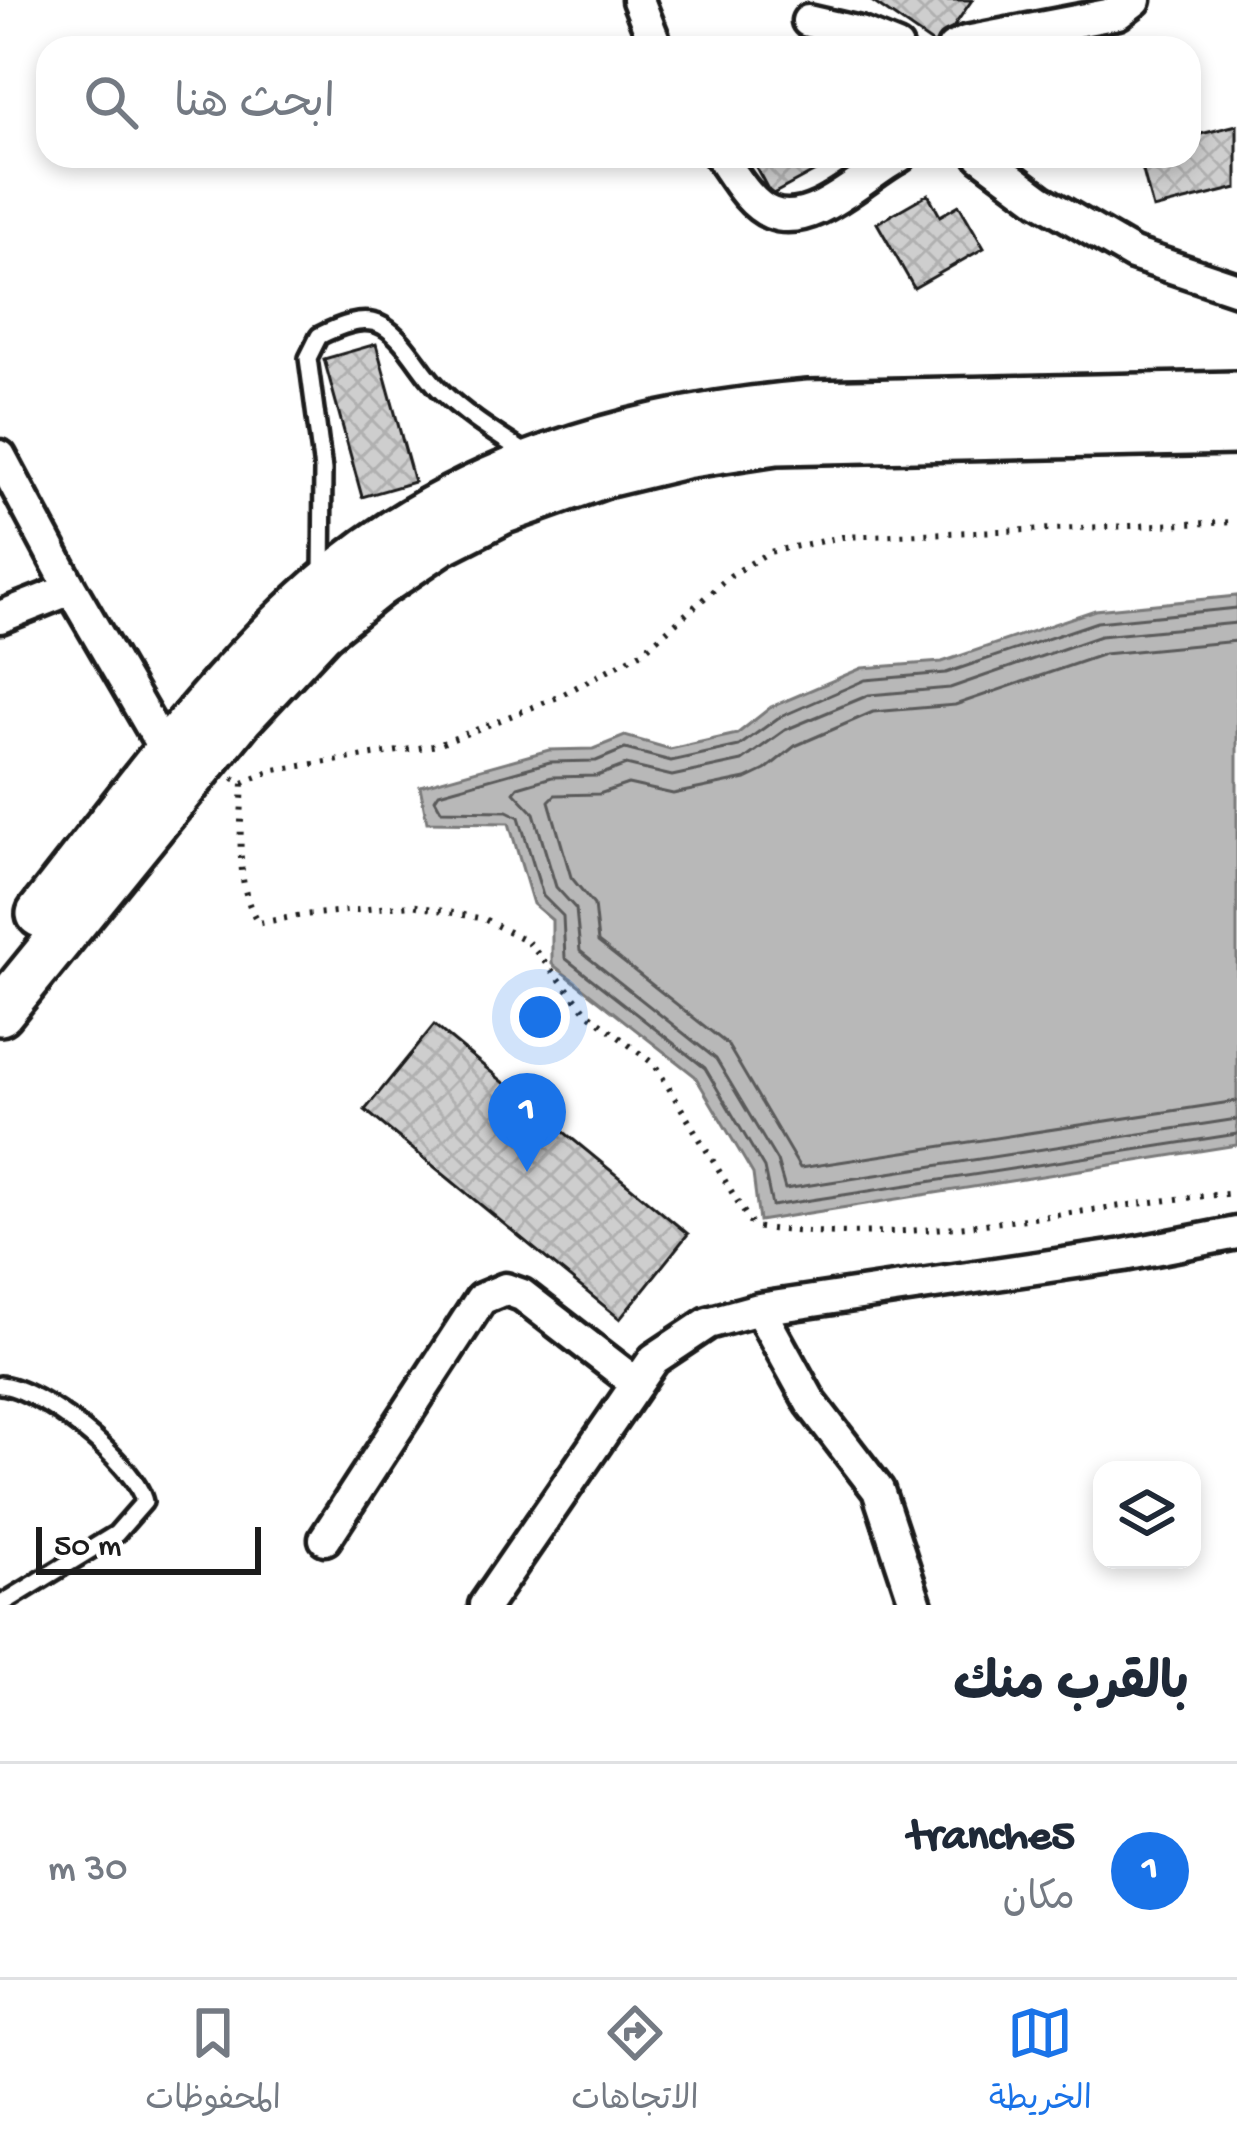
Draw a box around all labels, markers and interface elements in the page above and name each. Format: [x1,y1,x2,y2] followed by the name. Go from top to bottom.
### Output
[36,36,1201,168] search box
[78,69,144,135] icon: search
[174,80,335,133] text: ابحث هنا
[510,987,570,1047] your location
[488,1073,566,1172] pin: 1
[1093,1461,1201,1569] map controls
[1093,1461,1201,1569] button: layers
[36,1521,261,1574] scale bar
[54,1529,121,1567] text: 50 m
[953,1658,1189,1718] text: بالقرب منك
[908,1812,1075,1865] text: tranche5
[48,1848,127,1894] text: 30 m
[1142,1848,1158,1894] text: 1
[1003,1878,1075,1924] text: مكان
[145,2000,281,2126] tab: المحفوظات
[571,2000,699,2126] tab: الاتجاهات
[989,2000,1092,2126] tab: الخريطة

